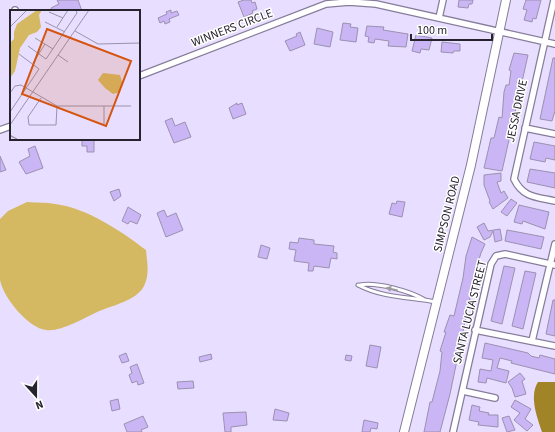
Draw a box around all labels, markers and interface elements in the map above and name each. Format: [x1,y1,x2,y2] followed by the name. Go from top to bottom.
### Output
[189,5,275,51] street label: WINNERS CIRCLE
[10,10,140,140] inset map
[411,16,492,42] scale bar
[417,22,447,39] text: 100 m
[502,78,532,144] street label: JESSA DRIVE
[429,174,465,254] street label: SIMPSON ROAD
[449,258,491,366] street label: SANTA LUCIA STREET
[386,286,398,292] one-way arrow
[16,376,56,416] north arrow
[33,397,46,413] text: N

